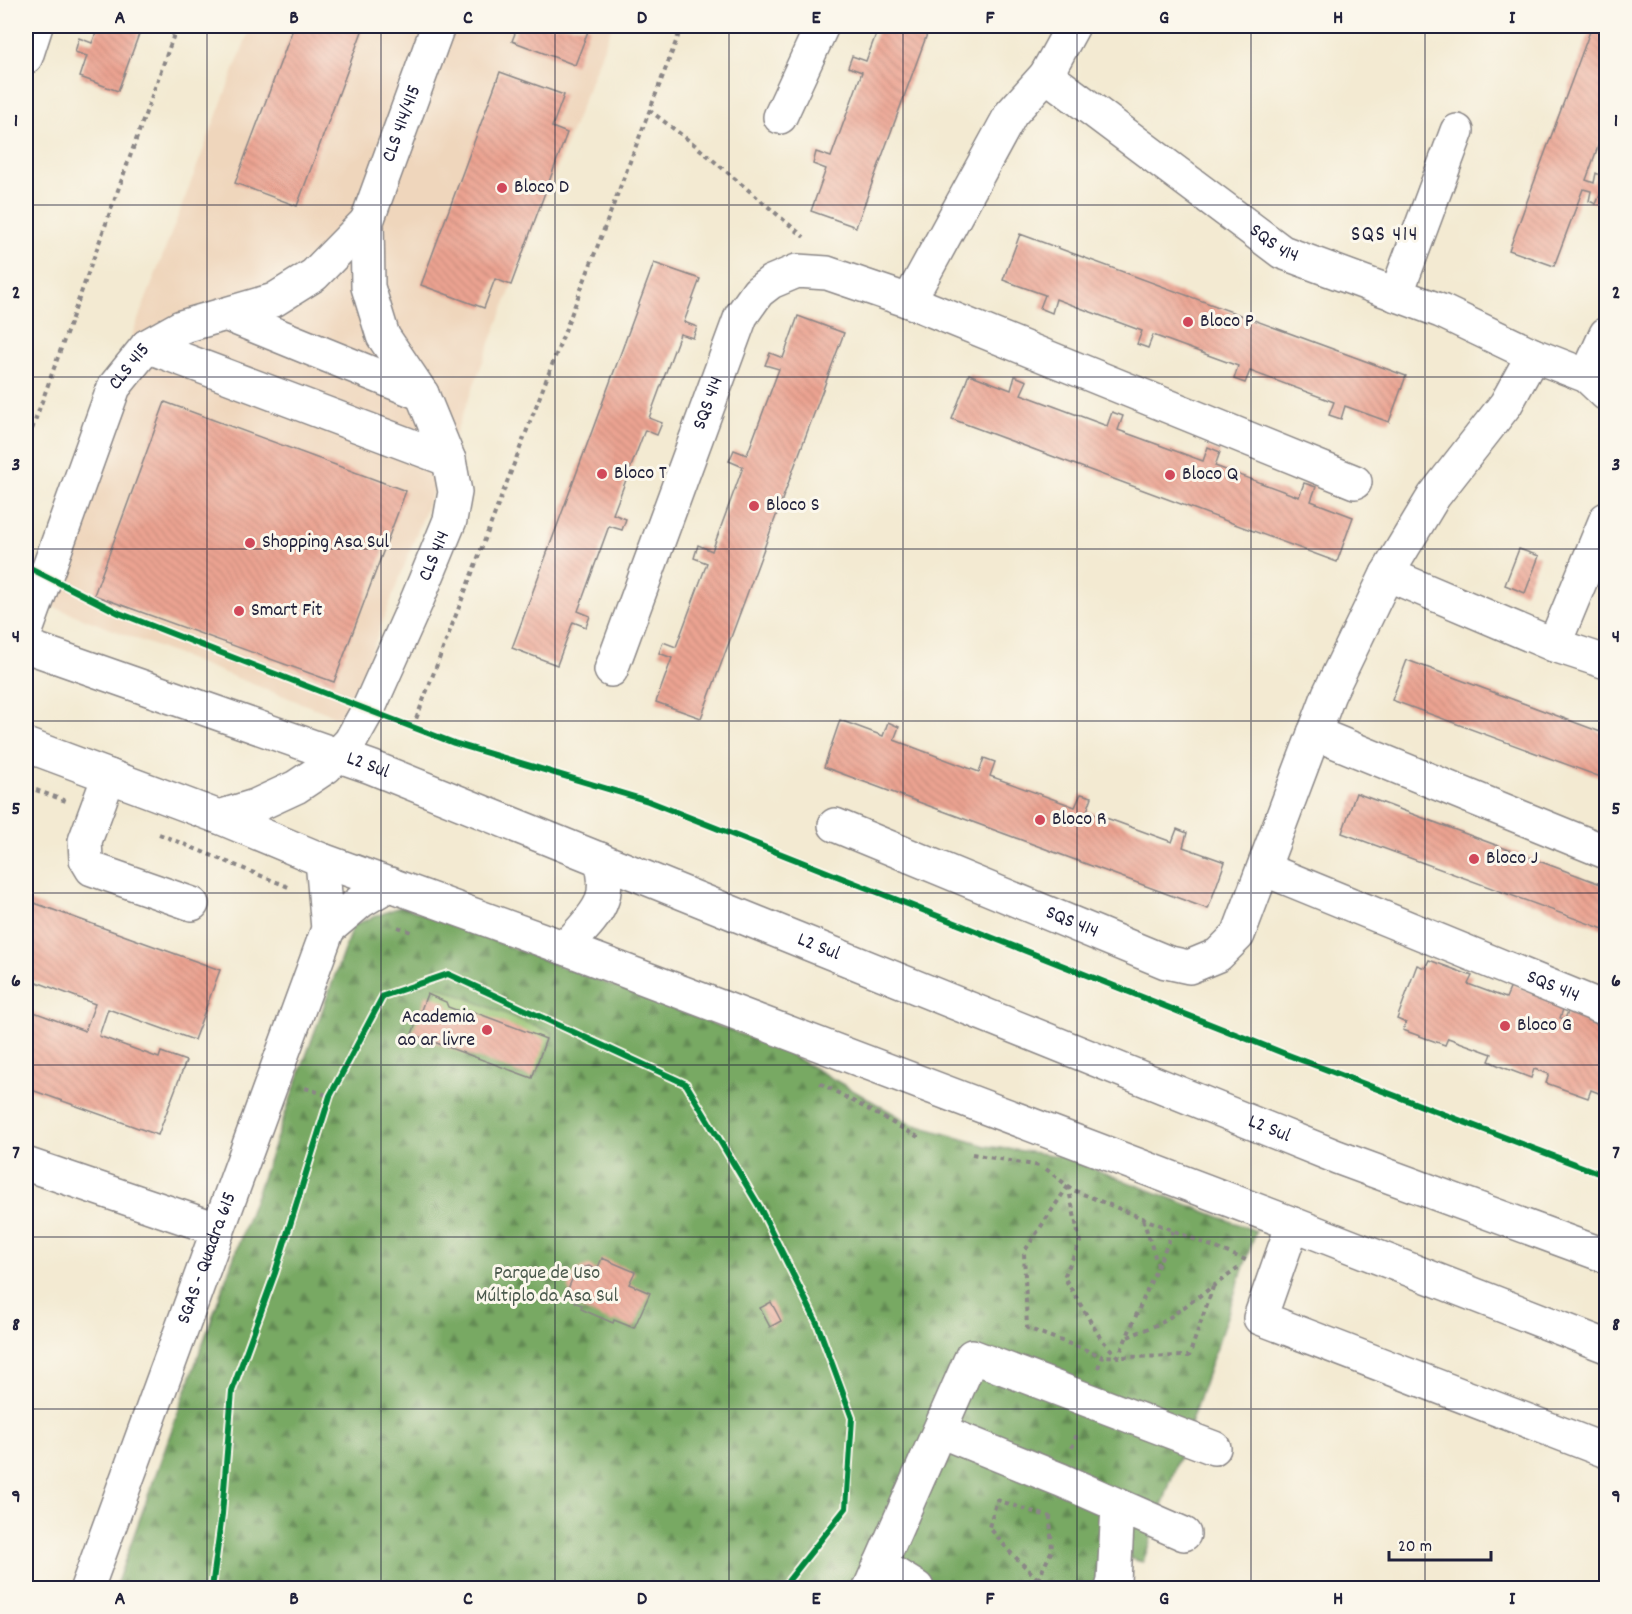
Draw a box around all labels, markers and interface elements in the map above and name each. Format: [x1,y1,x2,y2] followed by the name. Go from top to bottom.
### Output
[115,5,126,33] text: A
[289,5,299,33] text: B
[463,5,473,33] text: C
[637,5,648,33] text: D
[811,5,821,33] text: E
[986,5,996,33] text: F
[1159,5,1169,33] text: G
[1333,5,1343,33] text: H
[1509,5,1516,33] text: I
[375,81,429,166] street label: CLS 414/415
[14,108,18,136] text: 1
[1614,108,1618,136] text: 1
[514,174,569,202] place label: Bloco D
[495,181,509,195] marker: Bloco D
[1243,218,1302,271] street label: SQS 414
[1351,221,1419,251] district label: SQS 414
[12,280,20,308] text: 2
[1612,280,1620,308] text: 2
[1200,308,1254,336] place label: Bloco P
[1181,315,1195,329] marker: Bloco P
[102,337,158,397] street label: CLS 415
[686,373,732,434] street label: SQS 414
[12,452,20,480] text: 3
[1612,452,1620,480] text: 3
[614,460,667,488] place label: Bloco T
[1182,461,1238,489] place label: Bloco Q
[595,467,609,481] marker: Bloco T
[1163,468,1177,482] marker: Bloco Q
[766,492,819,520] place label: Bloco S
[747,499,761,513] marker: Bloco S
[412,527,458,586] street label: CLS 414
[262,529,389,557] place label: Shopping Asa Sul
[243,536,257,550] marker: Shopping Asa Sul
[251,597,322,625] place label: Smart Fit
[232,604,246,618] marker: Smart Fit
[12,624,20,652] text: 4
[1612,624,1620,652] text: 4
[342,745,393,787] street label: L2 Sul
[11,796,21,824] text: 5
[1611,796,1621,824] text: 5
[1052,806,1106,834] place label: Bloco R
[1033,813,1047,827] marker: Bloco R
[1486,845,1538,873] place label: Bloco J
[1467,852,1481,866] marker: Bloco J
[1041,899,1102,946] street label: SQS 414
[793,926,844,969] street label: L2 Sul
[1522,964,1583,1011] street label: SQS 414
[11,968,21,996] text: 6
[1611,968,1621,996] text: 6
[398,1004,476,1055] place label: Academia ao ar livre
[1517,1012,1572,1040] place label: Bloco G
[1498,1019,1512,1033] marker: Bloco G
[480,1023,494,1037] marker: Academia ao ar livre
[1243,1108,1295,1151] street label: L2 Sul
[12,1140,20,1168] text: 7
[1612,1140,1620,1168] text: 7
[171,1188,245,1328] street label: SGAS - Quadra 615
[476,1260,618,1311] park label: Parque de Uso Múltiplo da Asa Sul
[12,1312,20,1340] text: 8
[1612,1312,1620,1340] text: 8
[11,1484,21,1512] text: 9
[1611,1484,1621,1512] text: 9
[1389,1524,1491,1562] scale bar
[1398,1535,1432,1560] text: 20 m
[115,1586,126,1614] text: A
[289,1586,299,1614] text: B
[463,1586,473,1614] text: C
[637,1586,648,1614] text: D
[811,1586,821,1614] text: E
[986,1586,996,1614] text: F
[1159,1586,1169,1614] text: G
[1333,1586,1343,1614] text: H
[1509,1586,1516,1614] text: I

